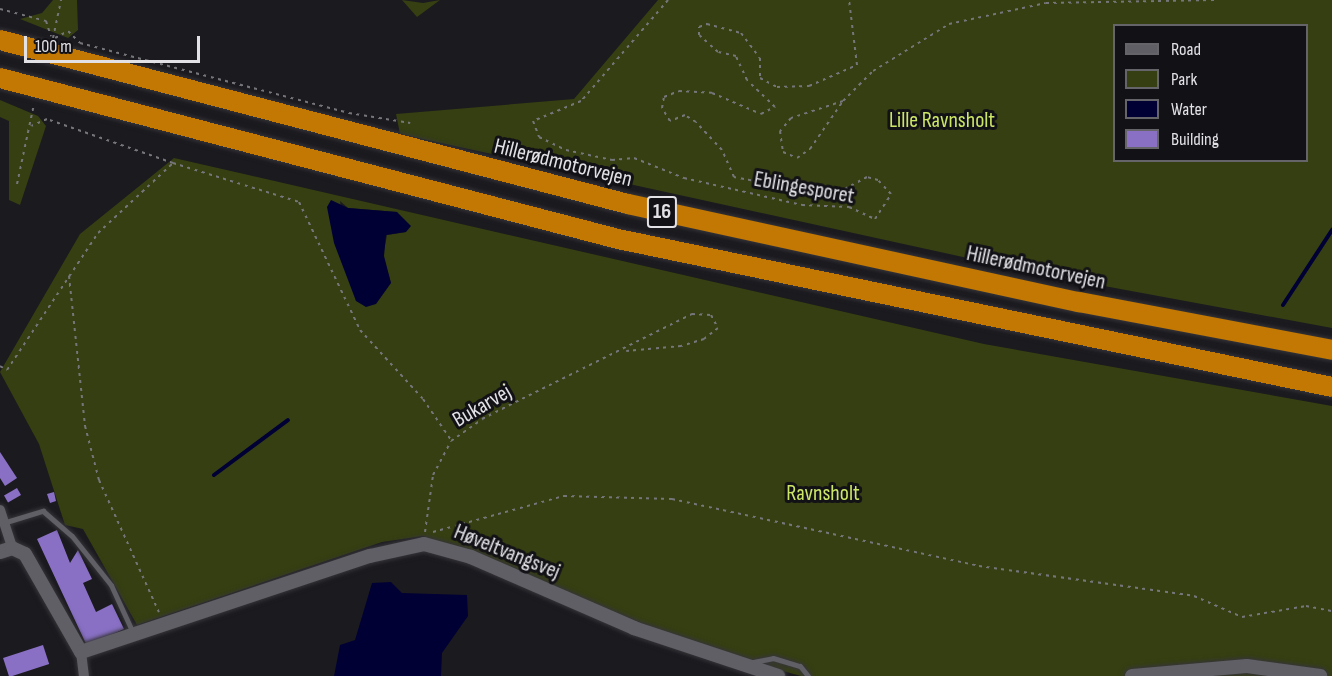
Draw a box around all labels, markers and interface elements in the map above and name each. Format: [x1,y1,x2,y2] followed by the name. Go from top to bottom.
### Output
[27,24,202,62] scale bar
[1113,24,1308,162] legend
[35,36,72,57] text: 100 m
[1171,39,1201,60] text: Road
[1171,69,1197,90] text: Park
[1171,99,1207,120] text: Water
[889,108,995,134] park label: Lille Ravnsholt
[1171,129,1219,150] text: Building
[491,133,635,193] street label: Hillerødmotorvejen
[752,166,856,210] street label: Eblingesporet
[646,194,678,230] road number: 16
[964,240,1108,296] street label: Hillerødmotorvejen
[448,379,516,433] street label: Bukarvej
[786,481,860,507] park label: Ravnsholt
[450,519,564,585] street label: Høveltvangsvej

